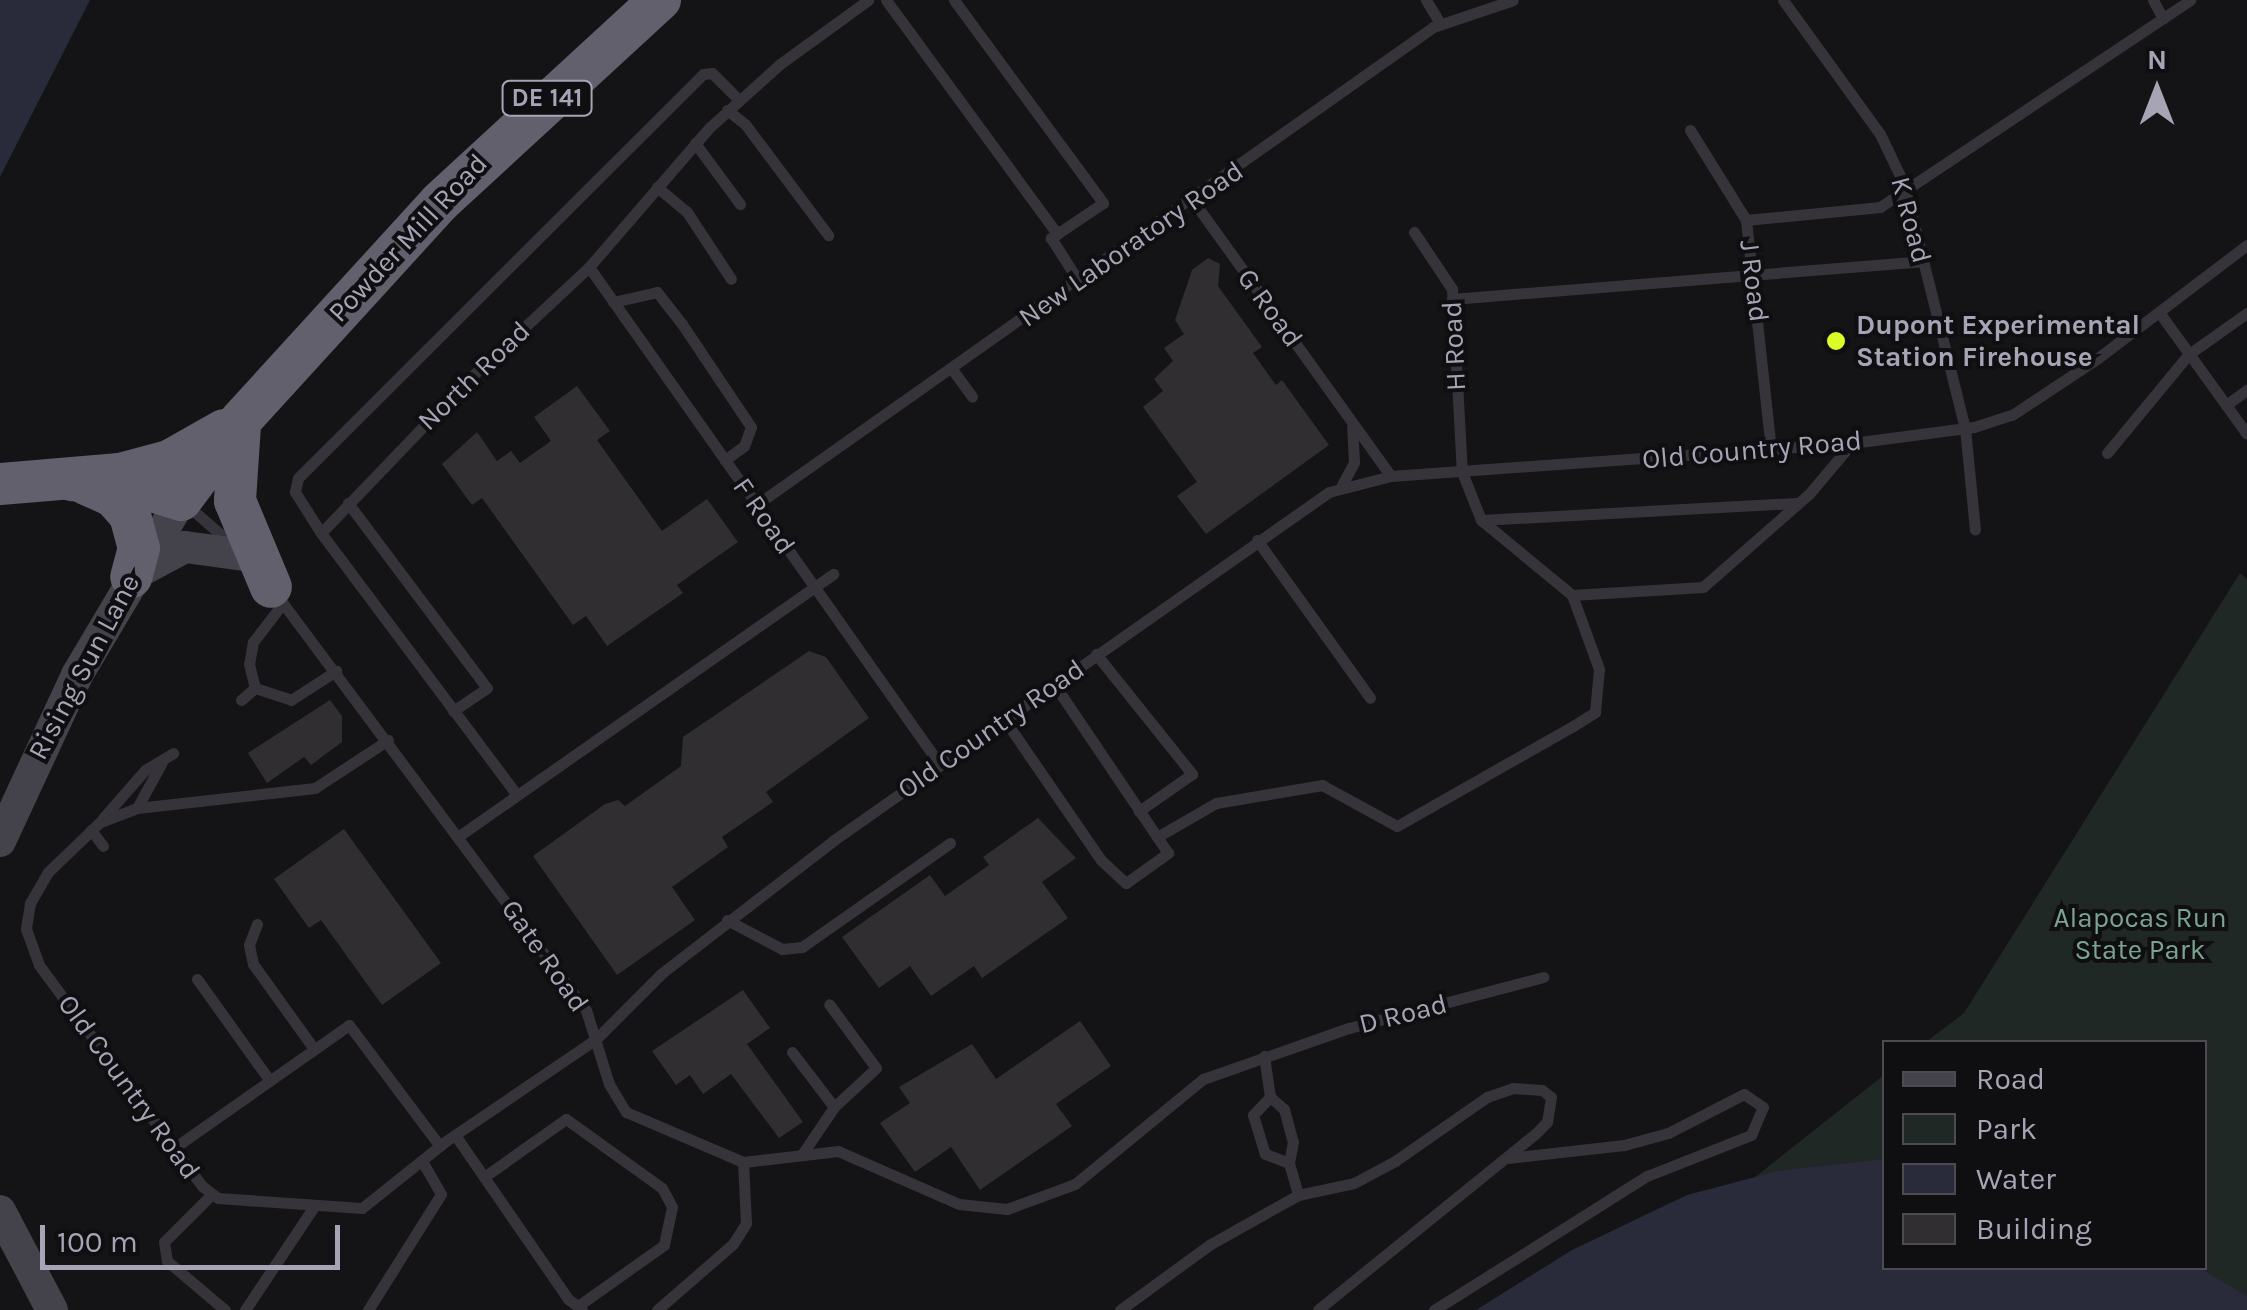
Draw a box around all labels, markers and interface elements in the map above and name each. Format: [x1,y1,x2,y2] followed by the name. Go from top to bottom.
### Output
[2107,40,2207,140] north arrow
[2147,43,2167,76] text: N
[500,78,594,118] road number: DE 141
[321,147,495,329] street label: Powder Mill Road
[1012,154,1250,334] street label: New Laboratory Road
[1883,173,1939,267] street label: K Road
[1732,238,1776,324] street label: J Road
[1230,262,1310,354] street label: G Road
[1435,300,1473,392] street label: H Road
[1856,308,2140,374] place label: Dupont Experimental Station Firehouse
[411,314,537,438] street label: North Road
[1825,330,1847,352] marker: Dupont Experimental Station Firehouse
[1641,424,1863,476] street label: Old Country Road
[726,471,802,561] street label: F Road
[21,569,147,765] street label: Rising Sun Lane
[891,652,1091,806] street label: Old Country Road
[494,893,596,1019] street label: Gate Road
[2053,901,2227,967] park label: Alapocas Run State Park
[1355,987,1451,1041] street label: D Road
[51,988,207,1186] street label: Old Country Road
[1882,1040,2207,1270] legend
[1976,1061,2045,1097] text: Road
[1976,1111,2037,1147] text: Park
[1976,1161,2056,1197] text: Water
[45,1205,345,1267] scale bar
[1976,1211,2092,1247] text: Building
[57,1224,138,1260] text: 100 m

